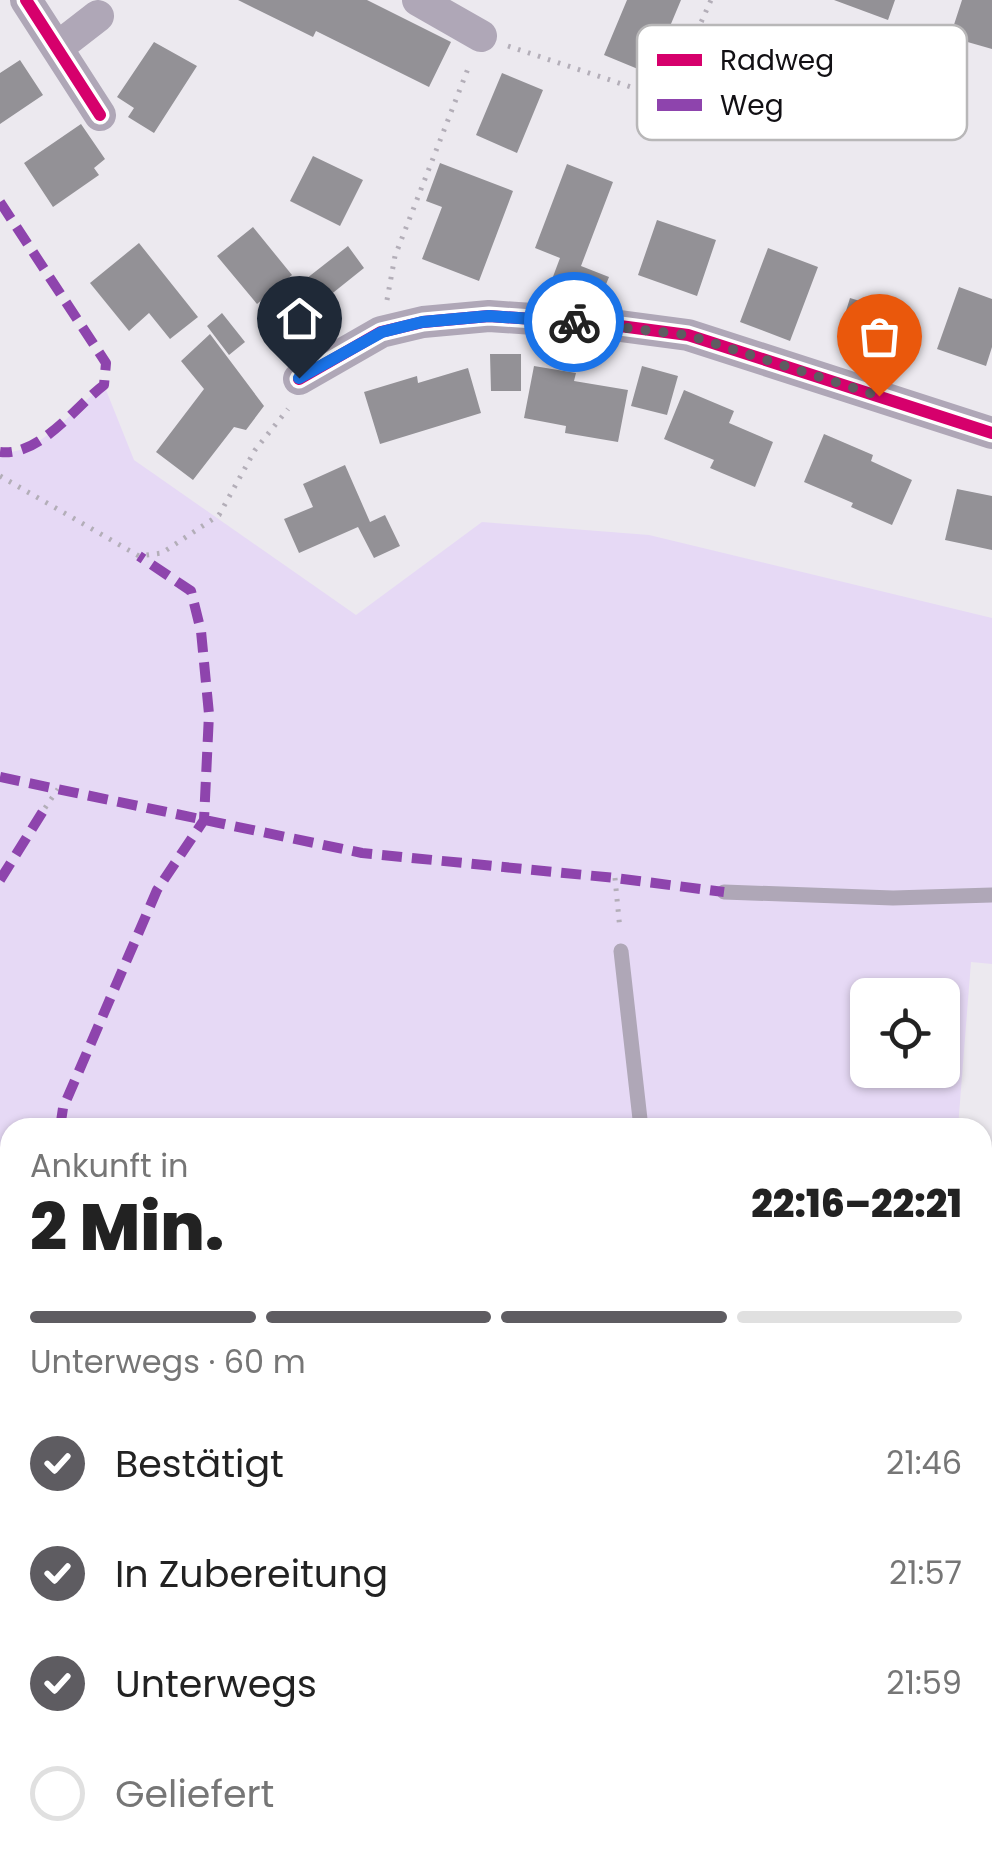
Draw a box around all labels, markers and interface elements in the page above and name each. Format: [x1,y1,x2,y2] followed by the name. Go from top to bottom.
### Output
[637,25,967,140] legend
[720,41,834,80] text: Radweg
[720,86,784,125] text: Weg
[524,272,624,372] courier
[257,276,342,379] pin
[272,291,327,346] icon: home
[837,294,922,397] pin
[547,295,602,350] icon: bike
[852,309,907,364] icon: bag
[850,978,960,1088] map controls
[850,978,960,1088] button: locate
[30,1143,189,1188] text: Ankunft in
[751,1177,962,1230] text: 22:16–22:21
[30,1182,224,1273] text: 2 Min.
[30,1339,306,1384] text: Unterwegs · 60 m
[30,1436,85,1491] icon: check
[115,1437,284,1490] text: Bestätigt
[886,1440,962,1485] text: 21:46
[30,1546,85,1601] icon: check
[115,1547,388,1600] text: In Zubereitung
[889,1550,962,1595] text: 21:57
[30,1656,85,1711] icon: check
[115,1657,317,1710] text: Unterwegs
[886,1660,962,1705] text: 21:59
[115,1767,274,1820] text: Geliefert

